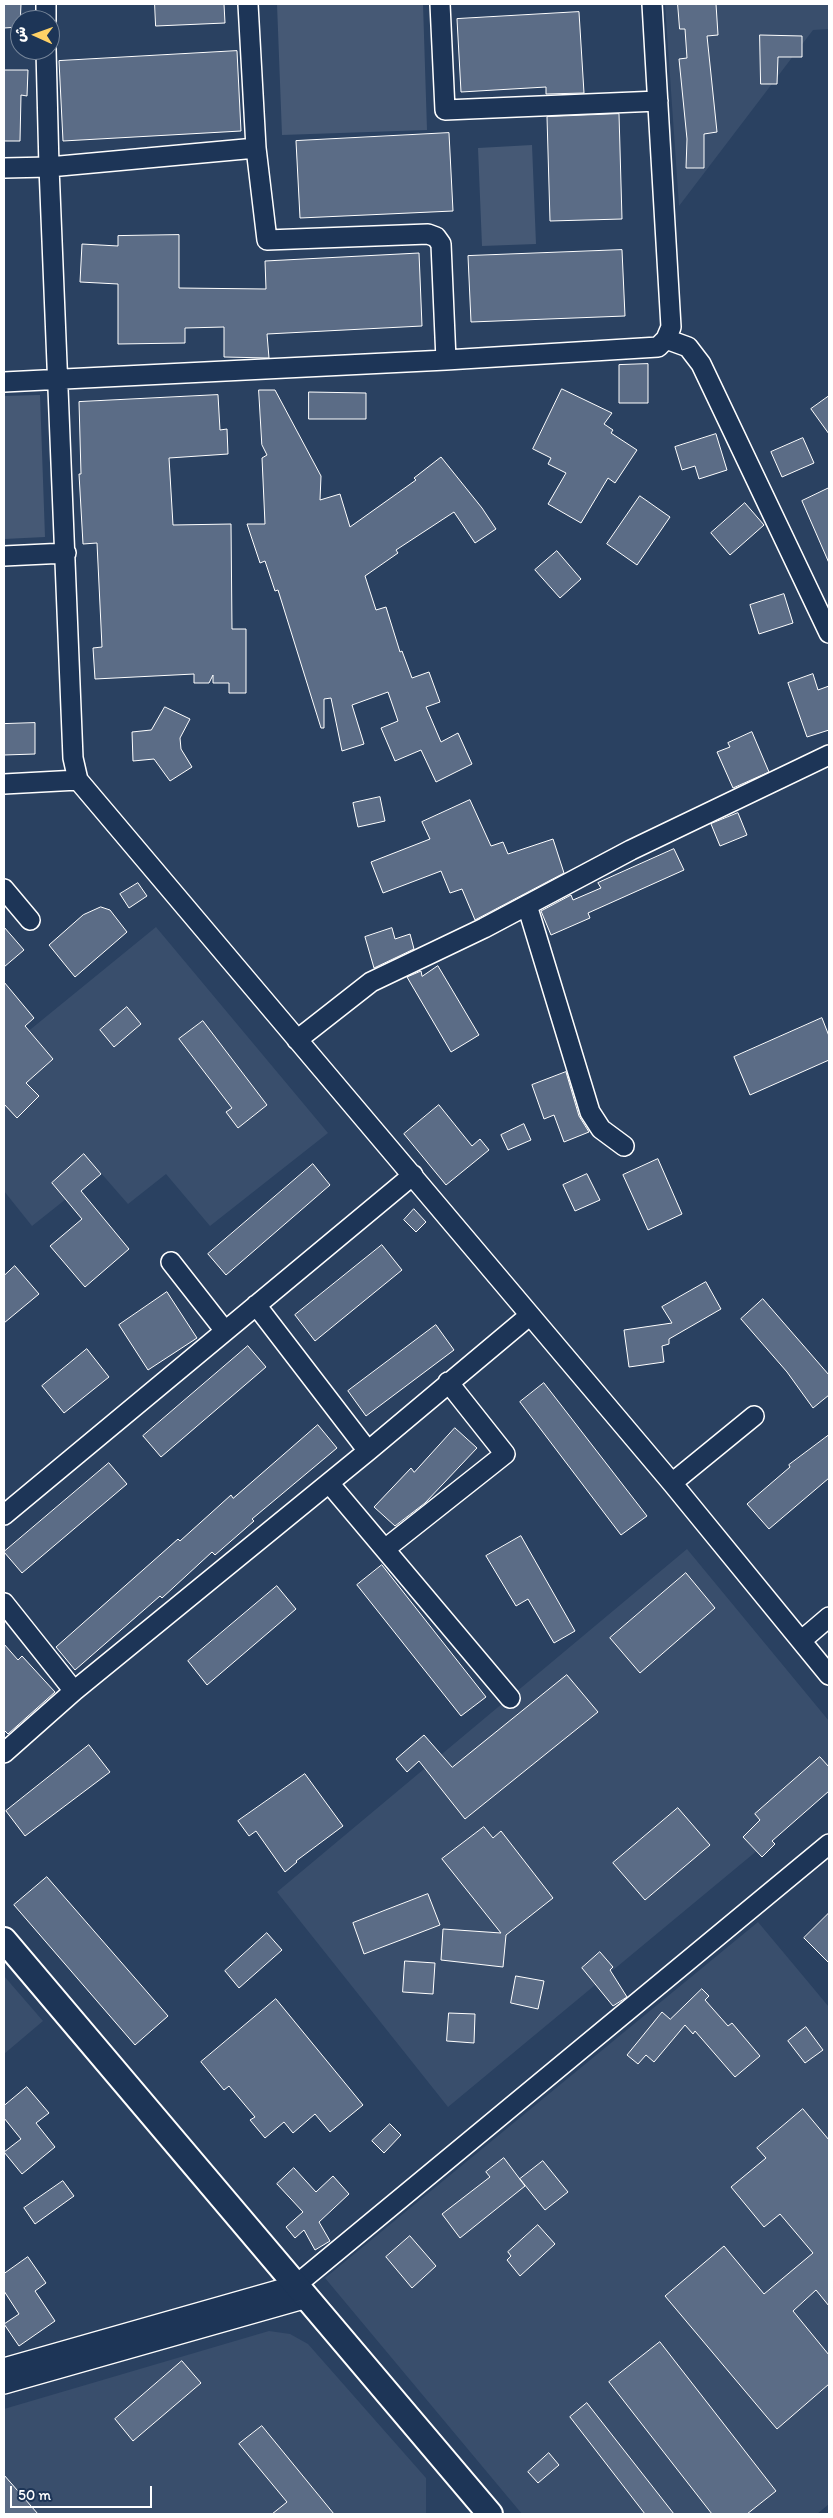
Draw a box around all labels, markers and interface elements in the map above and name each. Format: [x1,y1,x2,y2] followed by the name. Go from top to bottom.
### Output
[10,10,60,60] north arrow
[12,26,29,42] text: ش
[12,2476,155,2508] scale bar
[18,2486,51,2504] text: 50 m

